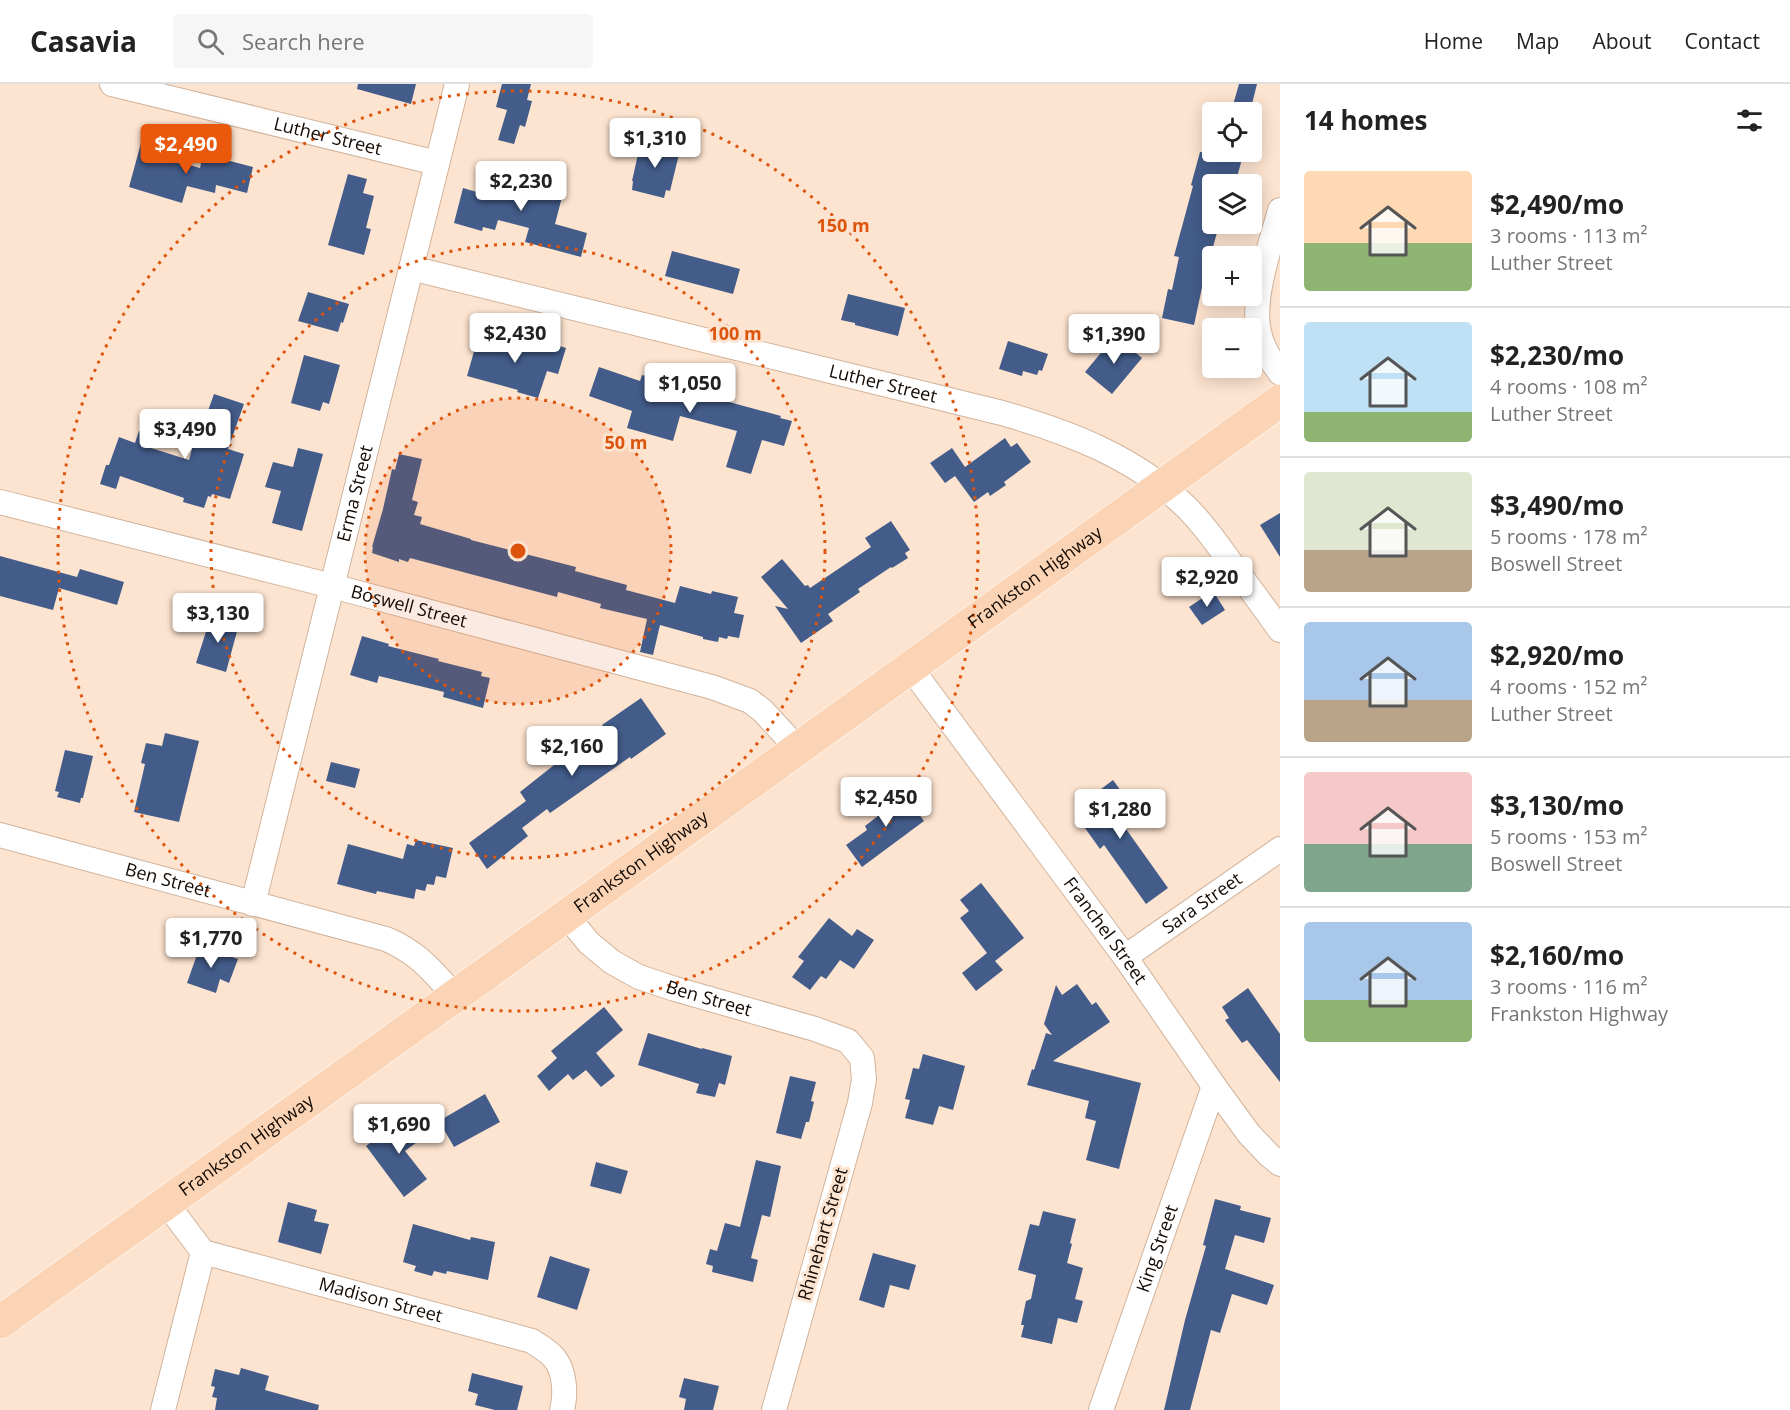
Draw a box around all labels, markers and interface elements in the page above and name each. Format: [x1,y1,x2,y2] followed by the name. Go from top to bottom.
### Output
[173,14,593,68] search box
[30,22,137,60] text: Casavia
[194,25,227,58] icon: search
[242,26,365,56] text: Search here
[1424,27,1483,55] text: Home
[1516,27,1559,55] text: Map
[1592,27,1652,55] text: About
[1685,27,1760,55] text: Contact
[1202,102,1262,378] map controls
[1202,102,1262,162] button: locate
[1304,102,1428,138] text: 14 homes
[1733,104,1766,137] icon: filters
[271,111,384,160] street label: Luther Street
[606,118,704,169] pin: $1,310
[137,124,235,175] pin: $2,490
[624,124,686,151] text: $1,310
[155,130,217,157] text: $2,490
[472,161,570,212] pin: $2,230
[490,167,552,194] text: $2,230
[1202,174,1262,234] button: layers
[1490,186,1624,222] text: $2,490/mo
[1352,195,1424,267] icon: home
[816,213,870,237] text: 150 m
[1490,222,1648,249] text: 3 rooms · 113 m²
[1202,246,1262,306] button: +
[1490,249,1613,276] text: Luther Street
[466,313,564,364] pin: $2,430
[1065,314,1163,365] pin: $1,390
[1202,318,1262,378] button: −
[484,319,546,346] text: $2,430
[1083,320,1145,347] text: $1,390
[708,321,762,345] text: 100 m
[1490,337,1624,373] text: $2,230/mo
[1352,346,1424,418] icon: home
[827,358,940,408] street label: Luther Street
[641,363,739,414] pin: $1,050
[659,369,721,396] text: $1,050
[1490,373,1648,400] text: 4 rooms · 108 m²
[1490,400,1613,427] text: Luther Street
[136,409,234,460] pin: $3,490
[154,415,216,442] text: $3,490
[605,430,647,454] text: 50 m
[331,442,378,544] street label: Erma Street
[1490,487,1624,523] text: $3,490/mo
[1352,496,1424,568] icon: home
[962,520,1107,633] street label: Frankston Highway
[1490,523,1648,550] text: 5 rooms · 178 m²
[508,541,528,561] centre of rings
[1490,550,1622,577] text: Boswell Street
[1158,557,1256,608] pin: $2,920
[1176,563,1238,590] text: $2,920
[348,579,470,632] street label: Boswell Street
[169,593,267,644] pin: $3,130
[187,599,249,626] text: $3,130
[1490,637,1624,673] text: $2,920/mo
[1352,646,1424,718] icon: home
[1490,673,1648,700] text: 4 rooms · 152 m²
[1490,700,1613,727] text: Luther Street
[523,726,621,777] pin: $2,160
[541,732,603,759] text: $2,160
[837,777,935,828] pin: $2,450
[855,783,917,810] text: $2,450
[1490,787,1624,823] text: $3,130/mo
[1071,789,1169,840] pin: $1,280
[1089,795,1151,822] text: $1,280
[1352,796,1424,868] icon: home
[568,804,713,918] street label: Frankston Highway
[1490,823,1648,850] text: 5 rooms · 153 m²
[1490,850,1622,877] text: Boswell Street
[123,856,214,902] street label: Ben Street
[1157,866,1246,939] street label: Sara Street
[1059,872,1153,988] street label: Franchel Street
[162,918,260,969] pin: $1,770
[180,924,242,951] text: $1,770
[1490,937,1624,973] text: $2,160/mo
[1352,946,1424,1018] icon: home
[1490,973,1648,1000] text: 3 rooms · 116 m²
[663,974,755,1021] street label: Ben Street
[1490,1000,1668,1027] text: Frankston Highway
[174,1088,319,1201] street label: Frankston Highway
[350,1104,448,1155] pin: $1,690
[368,1110,430,1137] text: $1,690
[792,1164,853,1303] street label: Rhinehart Street
[1130,1201,1183,1295] street label: King Street
[316,1271,445,1327] street label: Madison Street

